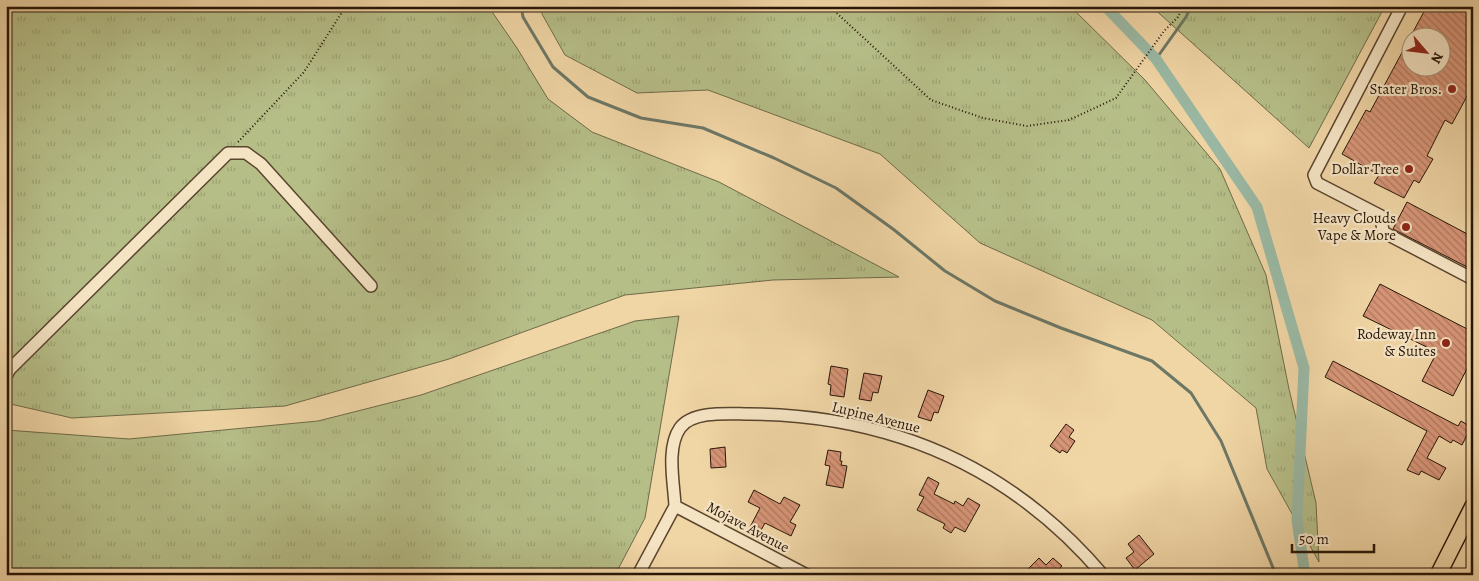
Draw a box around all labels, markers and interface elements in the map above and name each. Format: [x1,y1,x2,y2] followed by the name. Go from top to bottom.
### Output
[1402,28,1452,78] north arrow
[1426,49,1448,67] text: N
[1370,79,1442,99] place label: Stater Bros.
[1446,83,1458,95] marker: Stater Bros.
[1331,159,1399,179] place label: Dollar Tree
[1403,163,1415,175] marker: Dollar Tree
[1313,208,1396,245] place label: Heavy Clouds Vape & More
[1400,221,1412,233] marker: Heavy Clouds Vape & More
[1357,324,1436,361] place label: Rodeway Inn & Suites
[1440,337,1452,349] marker: Rodeway Inn & Suites
[830,396,923,438] street label: Lupine Avenue
[703,497,793,557] street label: Mojave Avenue
[1292,521,1374,553] scale bar
[1299,529,1329,549] text: 50 m

